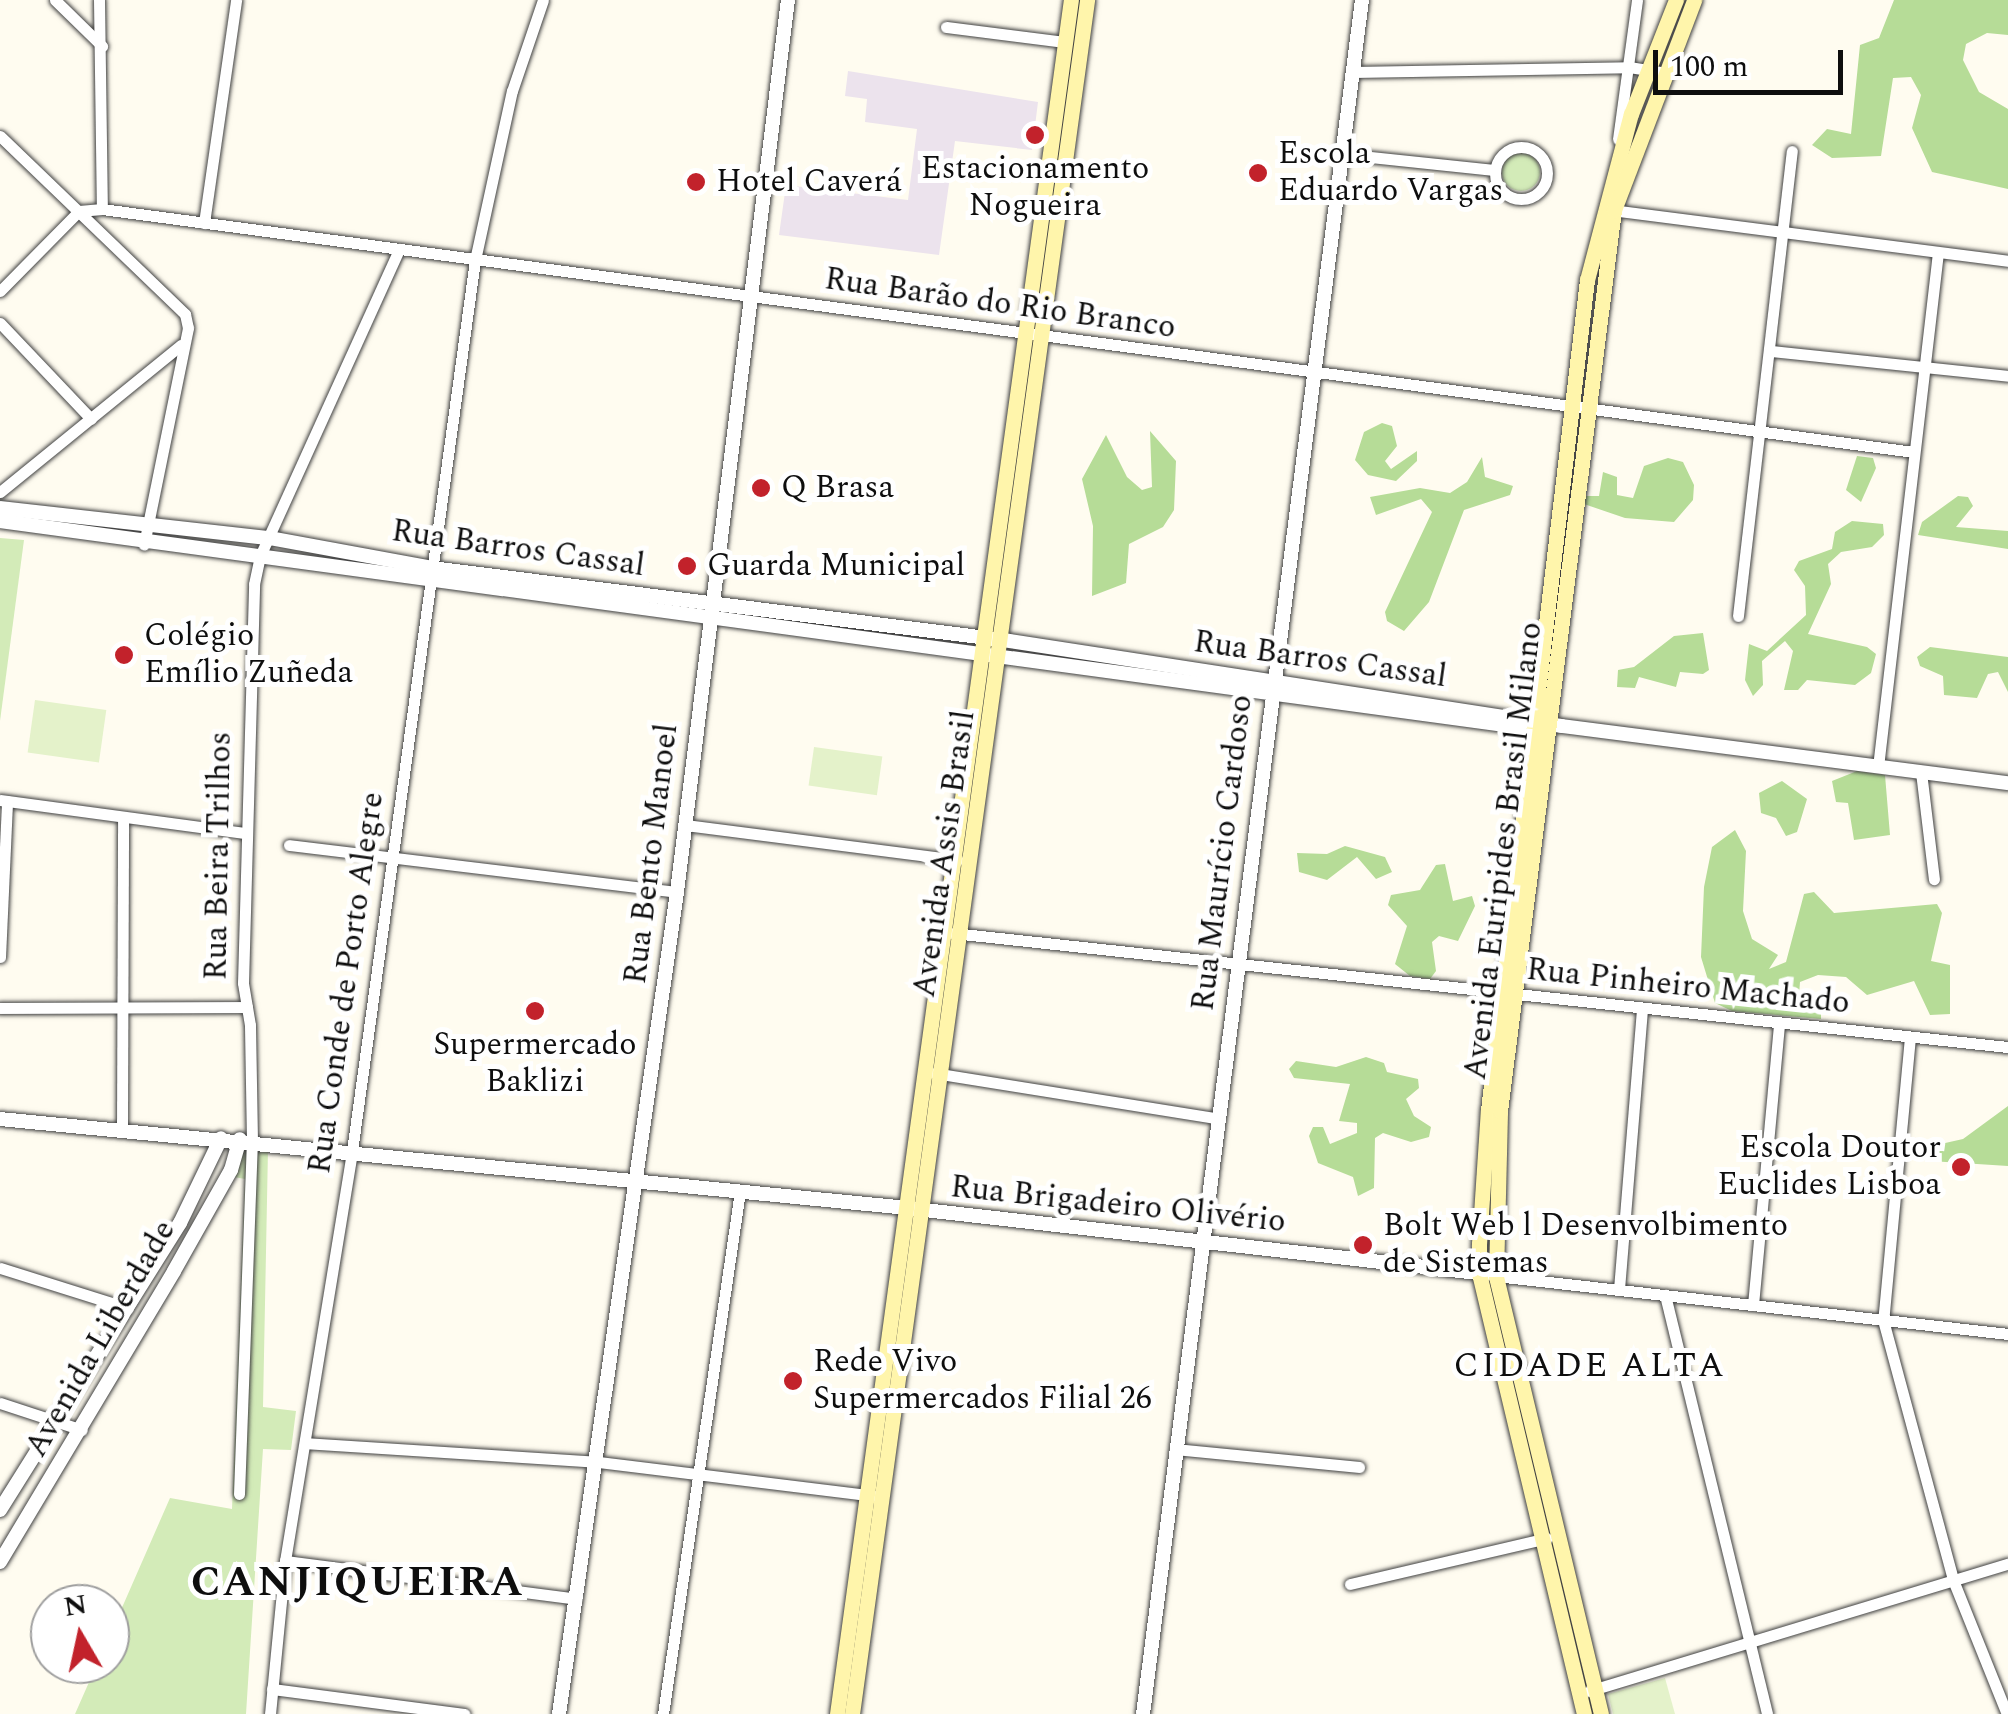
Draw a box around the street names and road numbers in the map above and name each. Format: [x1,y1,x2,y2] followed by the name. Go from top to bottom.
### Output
[822,260,1178,348] street label: Rua Barão do Rio Branco
[389,512,647,586] street label: Rua Barros Cassal
[1457,620,1551,1082] street label: Avenida Euripides Brasil Milano
[1191,623,1449,697] street label: Rua Barros Cassal
[1185,693,1261,1013] street label: Rua Maurício Cardoso
[906,708,984,1000] street label: Avenida Assis Brasil
[617,722,687,986] street label: Rua Bento Manoel
[198,731,240,981] street label: Rua Beira Trilhos
[301,790,393,1176] street label: Rua Conde de Porto Alegre
[1524,951,1852,1023] street label: Rua Pinheiro Machado
[949,1168,1287,1242] street label: Rua Brigadeiro Olivério
[18,1214,184,1464] street label: Avenida Liberdade

